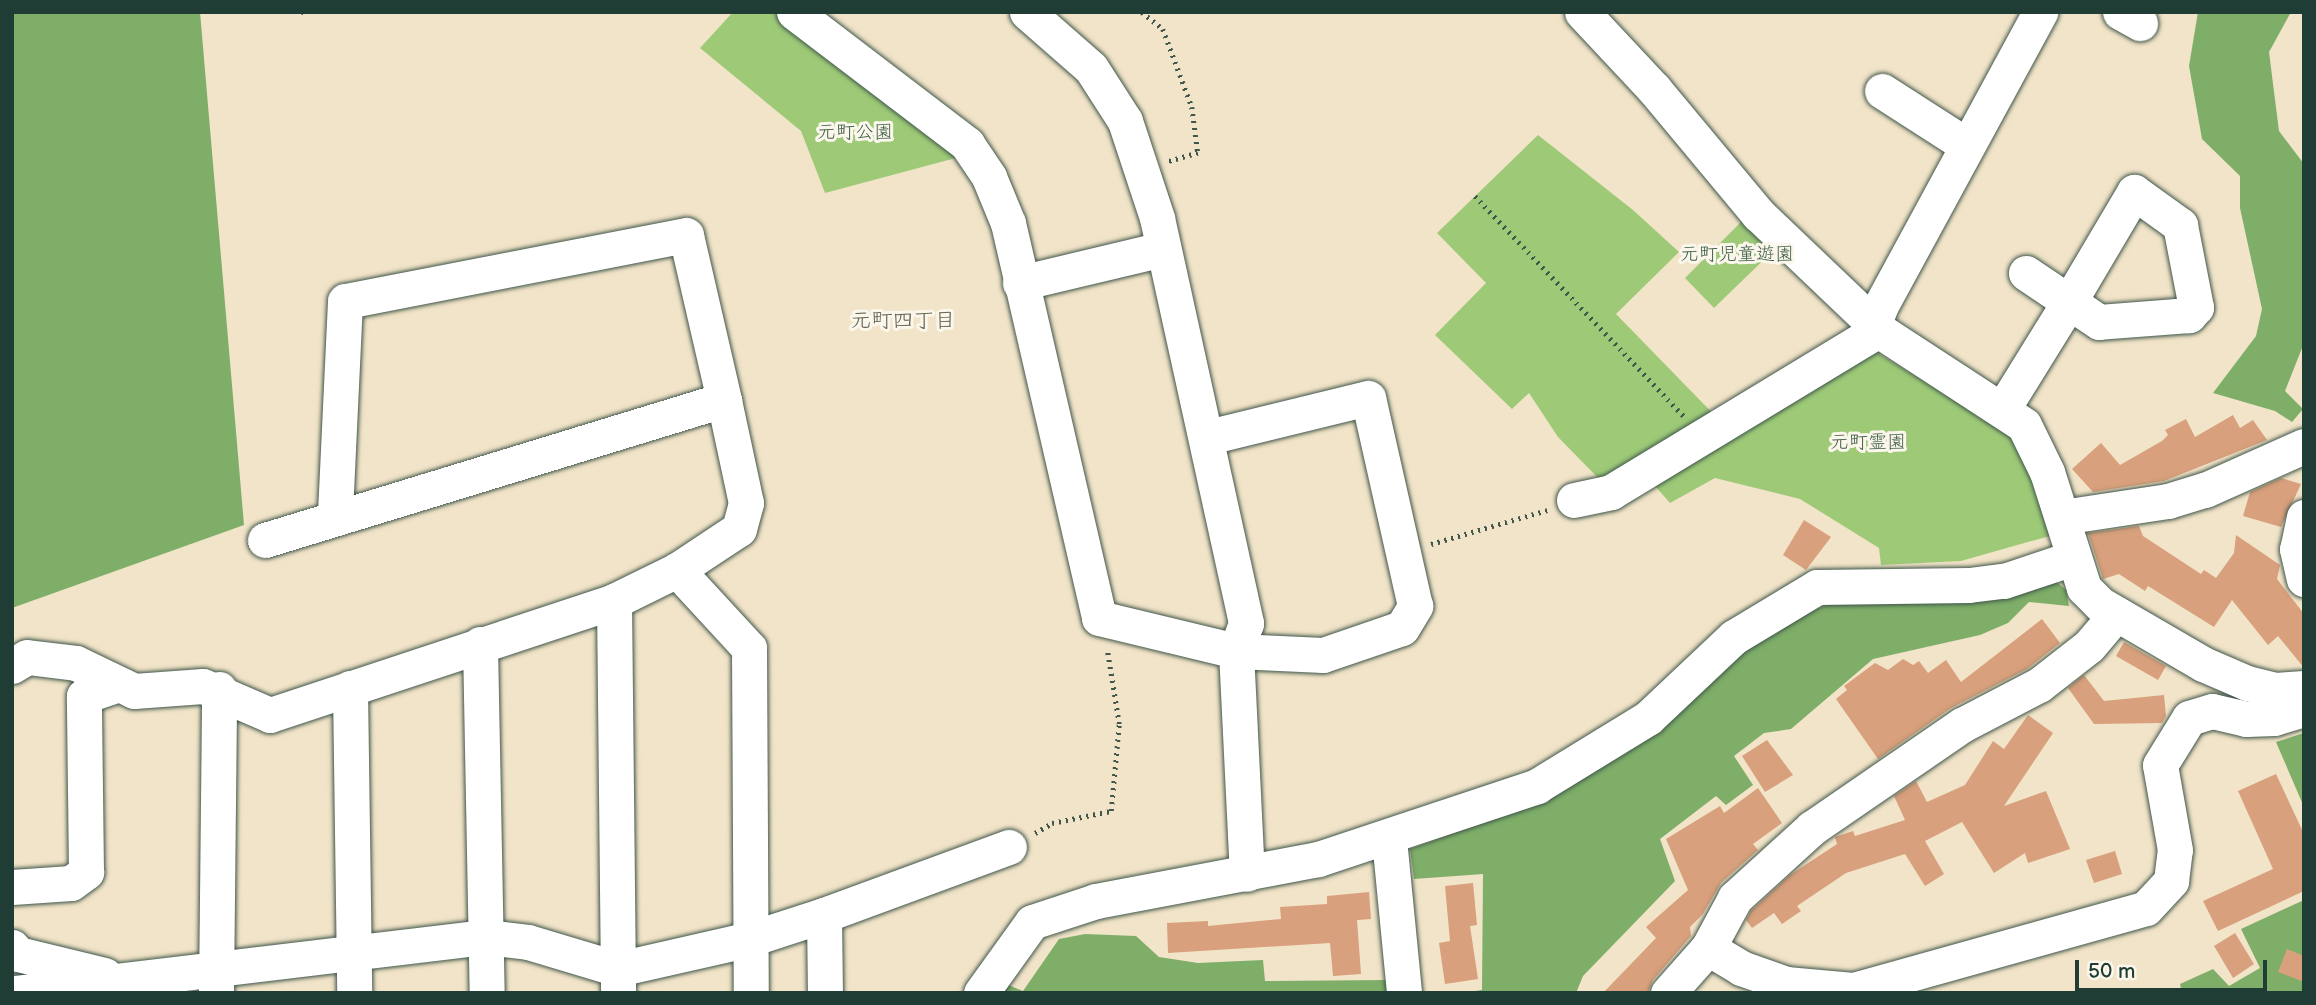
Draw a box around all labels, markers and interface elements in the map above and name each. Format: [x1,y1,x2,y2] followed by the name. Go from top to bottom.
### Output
[817,122,893,144] park label: 元町公園
[1680,244,1794,266] park label: 元町児童遊園
[851,308,955,334] district label: 元町四丁目
[1830,432,1906,454] park label: 元町霊園
[2078,946,2270,990] scale bar
[2088,959,2135,984] text: 50 m

